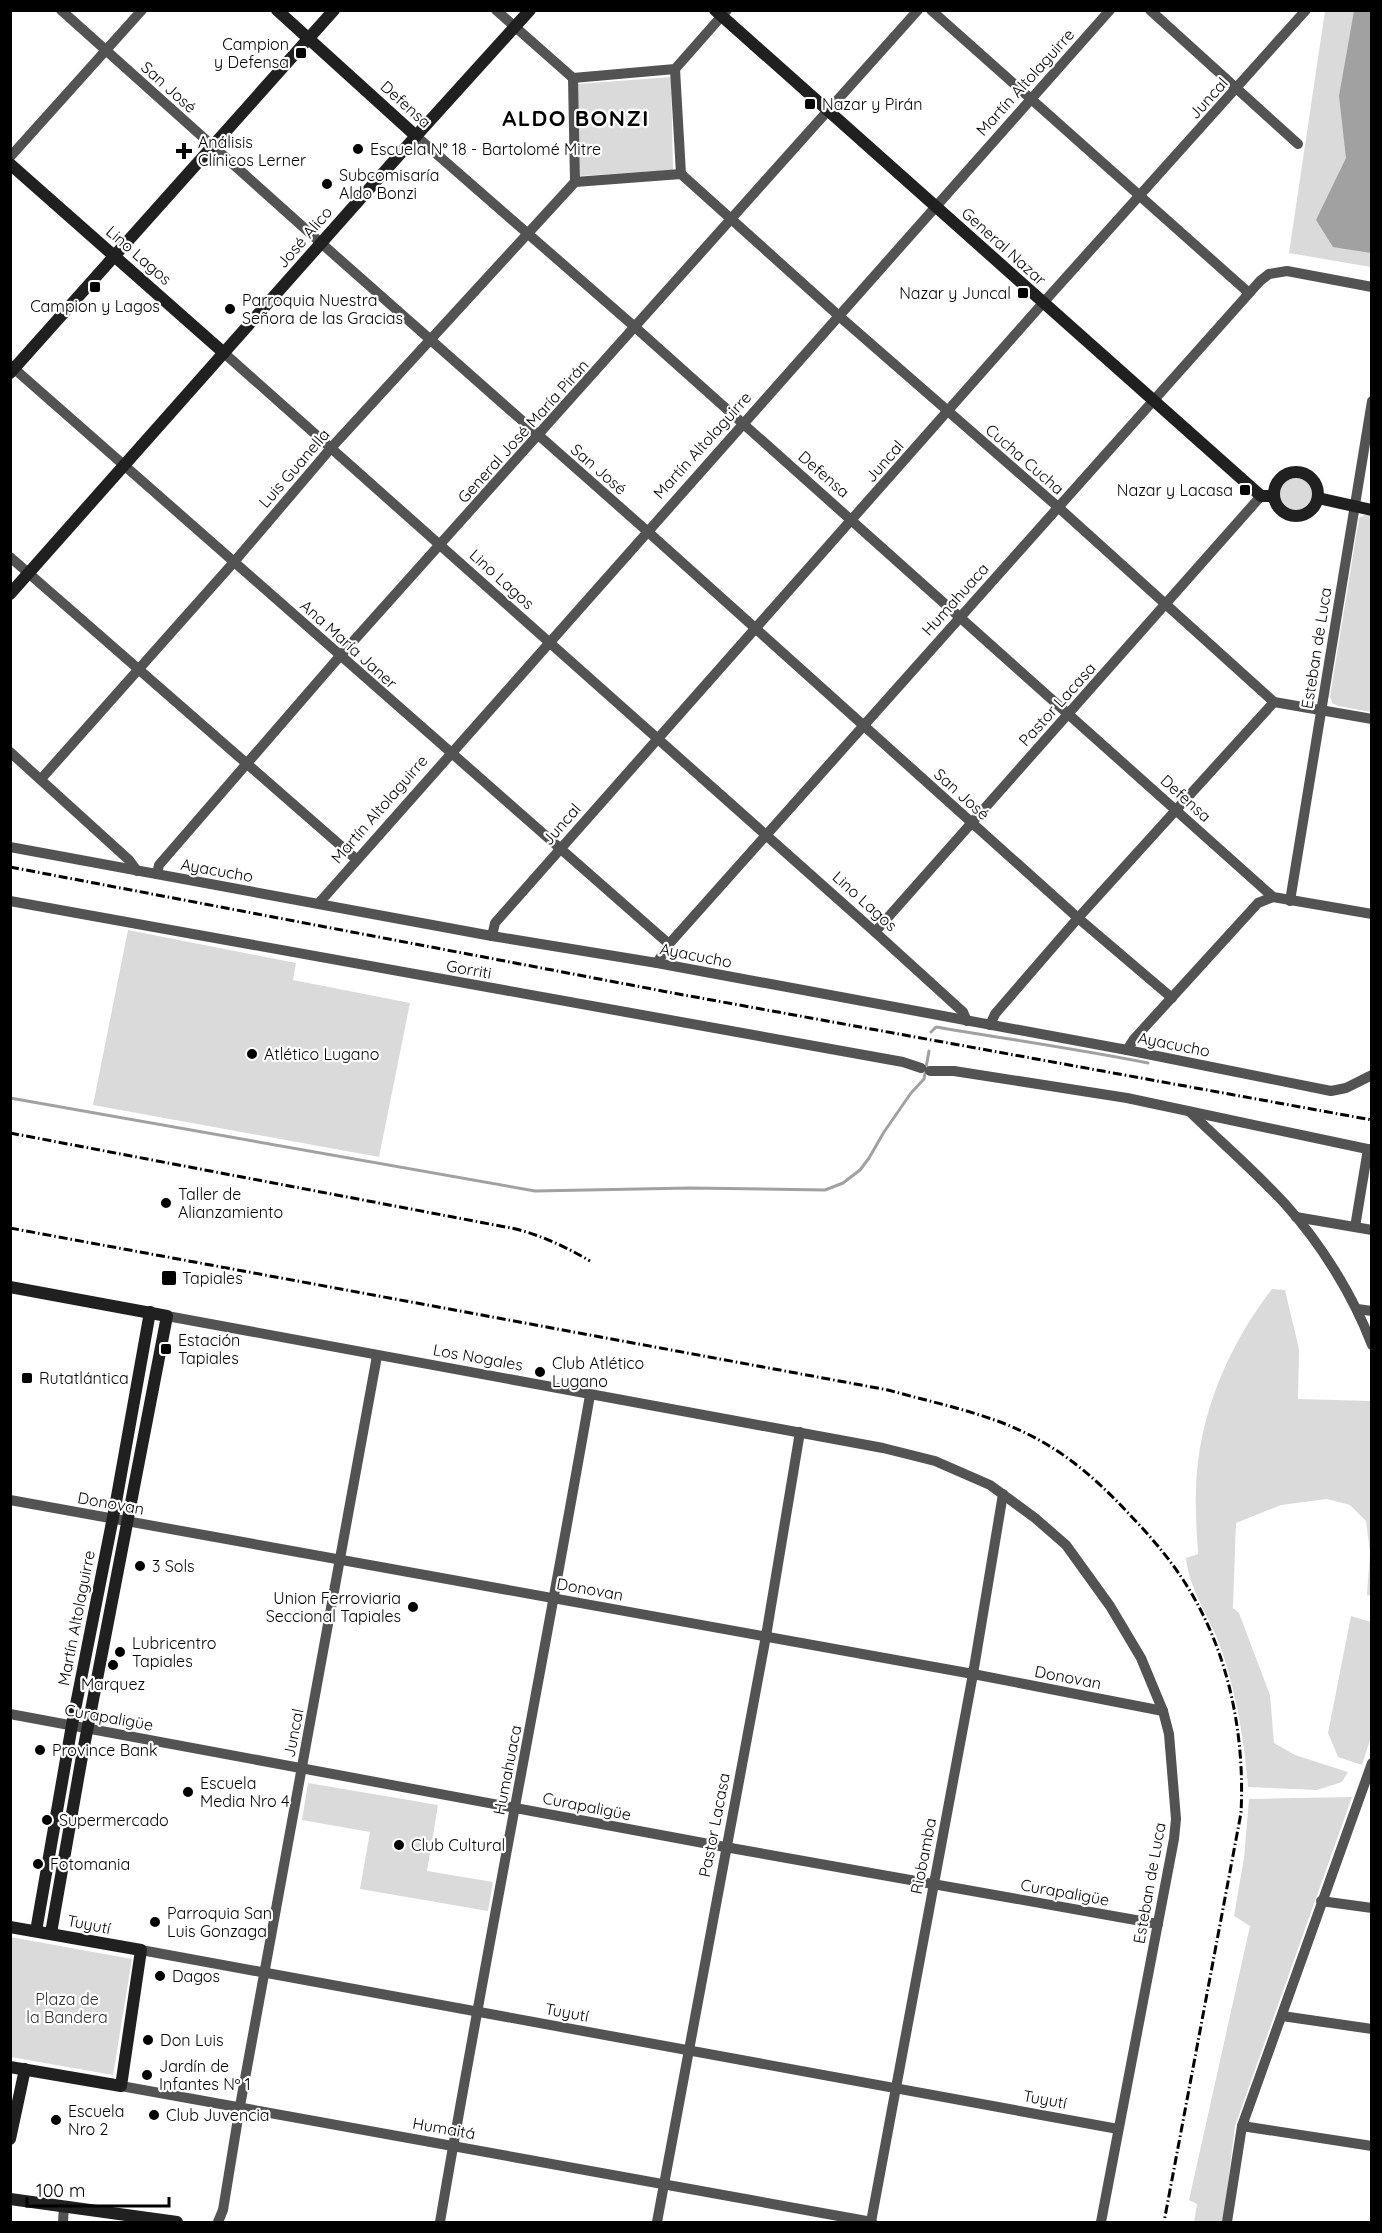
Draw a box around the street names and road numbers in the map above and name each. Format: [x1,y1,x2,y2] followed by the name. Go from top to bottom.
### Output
[972,24,1078,140] street label: Martín Altolaguirre
[137,57,201,117] street label: San José
[1184,73,1232,123] street label: Juncal
[376,76,436,132] street label: Defensa
[272,202,336,272] street label: José Alico
[958,203,1050,289] street label: General Nazar
[102,221,176,289] street label: Lino Lagos
[453,355,593,507] street label: General José María Pirán
[649,387,755,503] street label: Martín Altolaguirre
[982,419,1068,499] street label: Cucha Cucha
[254,424,334,512] street label: Luis Guanella
[860,436,908,486] street label: Juncal
[567,439,631,499] street label: San José
[794,446,854,502] street label: Defensa
[465,545,539,613] street label: Lino Lagos
[917,559,993,639] street label: Humahuaca
[1297,586,1335,710] street label: Esteban de Luca
[296,595,402,693] street label: Ana María Janer
[1014,658,1100,750] street label: Pastor Lacasa
[326,751,432,867] street label: Martín Altolaguirre
[930,764,994,824] street label: San José
[1156,770,1216,826] street label: Defensa
[537,799,585,849] street label: Juncal
[179,854,255,886] street label: Ayacucho
[828,867,902,935] street label: Lino Lagos
[658,938,734,972] street label: Ayacucho
[445,955,493,983] street label: Gorriti
[1136,1027,1212,1061] street label: Ayacucho
[431,1339,525,1375] street label: Los Nogales
[76,1487,146,1519] street label: Donovan
[53,1549,99,1687] street label: Martín Altolaguirre
[555,1573,625,1605] street label: Donovan
[1033,1661,1103,1693] street label: Donovan
[63,1699,155,1735] street label: Curapaligüe
[278,1707,308,1759] street label: Juncal
[489,1724,525,1816] street label: Humahuaca
[694,1771,734,1879] street label: Pastor Lacasa
[541,1788,633,1824] street label: Curapaligüe
[906,1816,940,1896] street label: Riobamba
[1128,1821,1170,1945] street label: Esteban de Luca
[1019,1874,1111,1910] street label: Curapaligüe
[66,1910,113,1938] street label: Tuyutí
[544,1998,591,2026] street label: Tuyutí
[1022,2085,1069,2113] street label: Tuyutí
[411,2113,477,2143] street label: Humaitá

